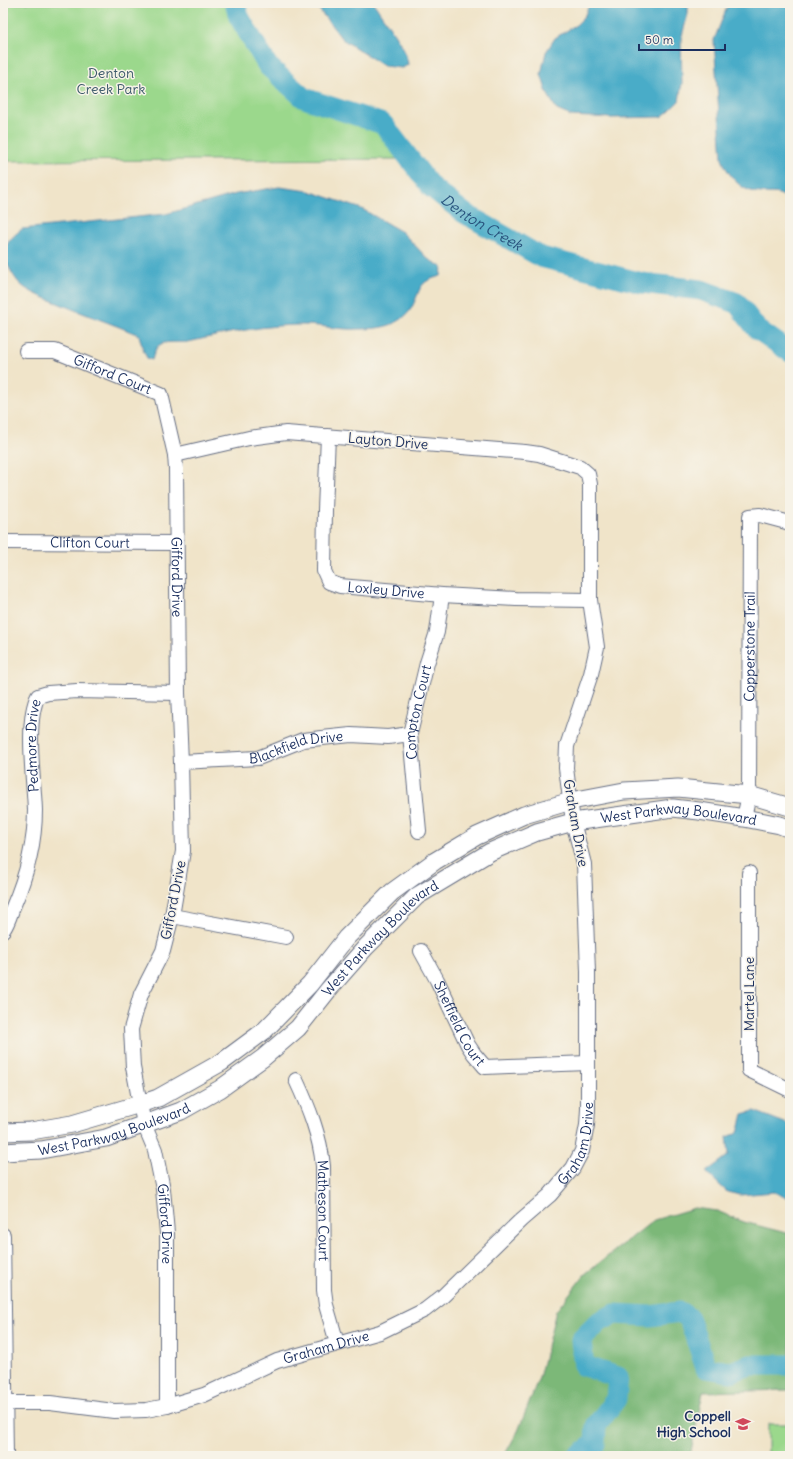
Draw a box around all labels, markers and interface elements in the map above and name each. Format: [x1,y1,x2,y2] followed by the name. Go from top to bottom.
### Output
[639,26,725,52] scale bar
[645,32,674,47] text: 50 m
[77,64,145,98] park label: Denton Creek Park
[438,189,527,255] water label: Denton Creek
[71,350,154,398] street label: Gifford Court
[347,429,429,453] street label: Layton Drive
[50,533,130,552] street label: Clifton Court
[168,537,186,617] street label: Gifford Drive
[347,578,425,602] street label: Loxley Drive
[740,591,759,702] street label: Copperstone Trail
[401,663,435,761] street label: Compton Court
[22,697,45,793] street label: Pedmore Drive
[249,727,344,767] street label: Blackfield Drive
[559,778,593,868] street label: Graham Drive
[599,799,758,829] street label: West Parkway Boulevard
[157,859,189,941] street label: Gifford Drive
[318,876,442,1000] street label: West Parkway Boulevard
[740,957,758,1031] street label: Martel Lane
[430,978,489,1070] street label: Sheffield Court
[36,1099,193,1159] street label: West Parkway Boulevard
[553,1102,597,1189] street label: Graham Drive
[313,1159,333,1261] street label: Matheson Court
[153,1182,176,1264] street label: Gifford Drive
[281,1327,371,1368] street label: Graham Drive
[657,1407,731,1441] place label: Coppell High School
[734,1415,752,1433] school or university icon: Coppell High School

